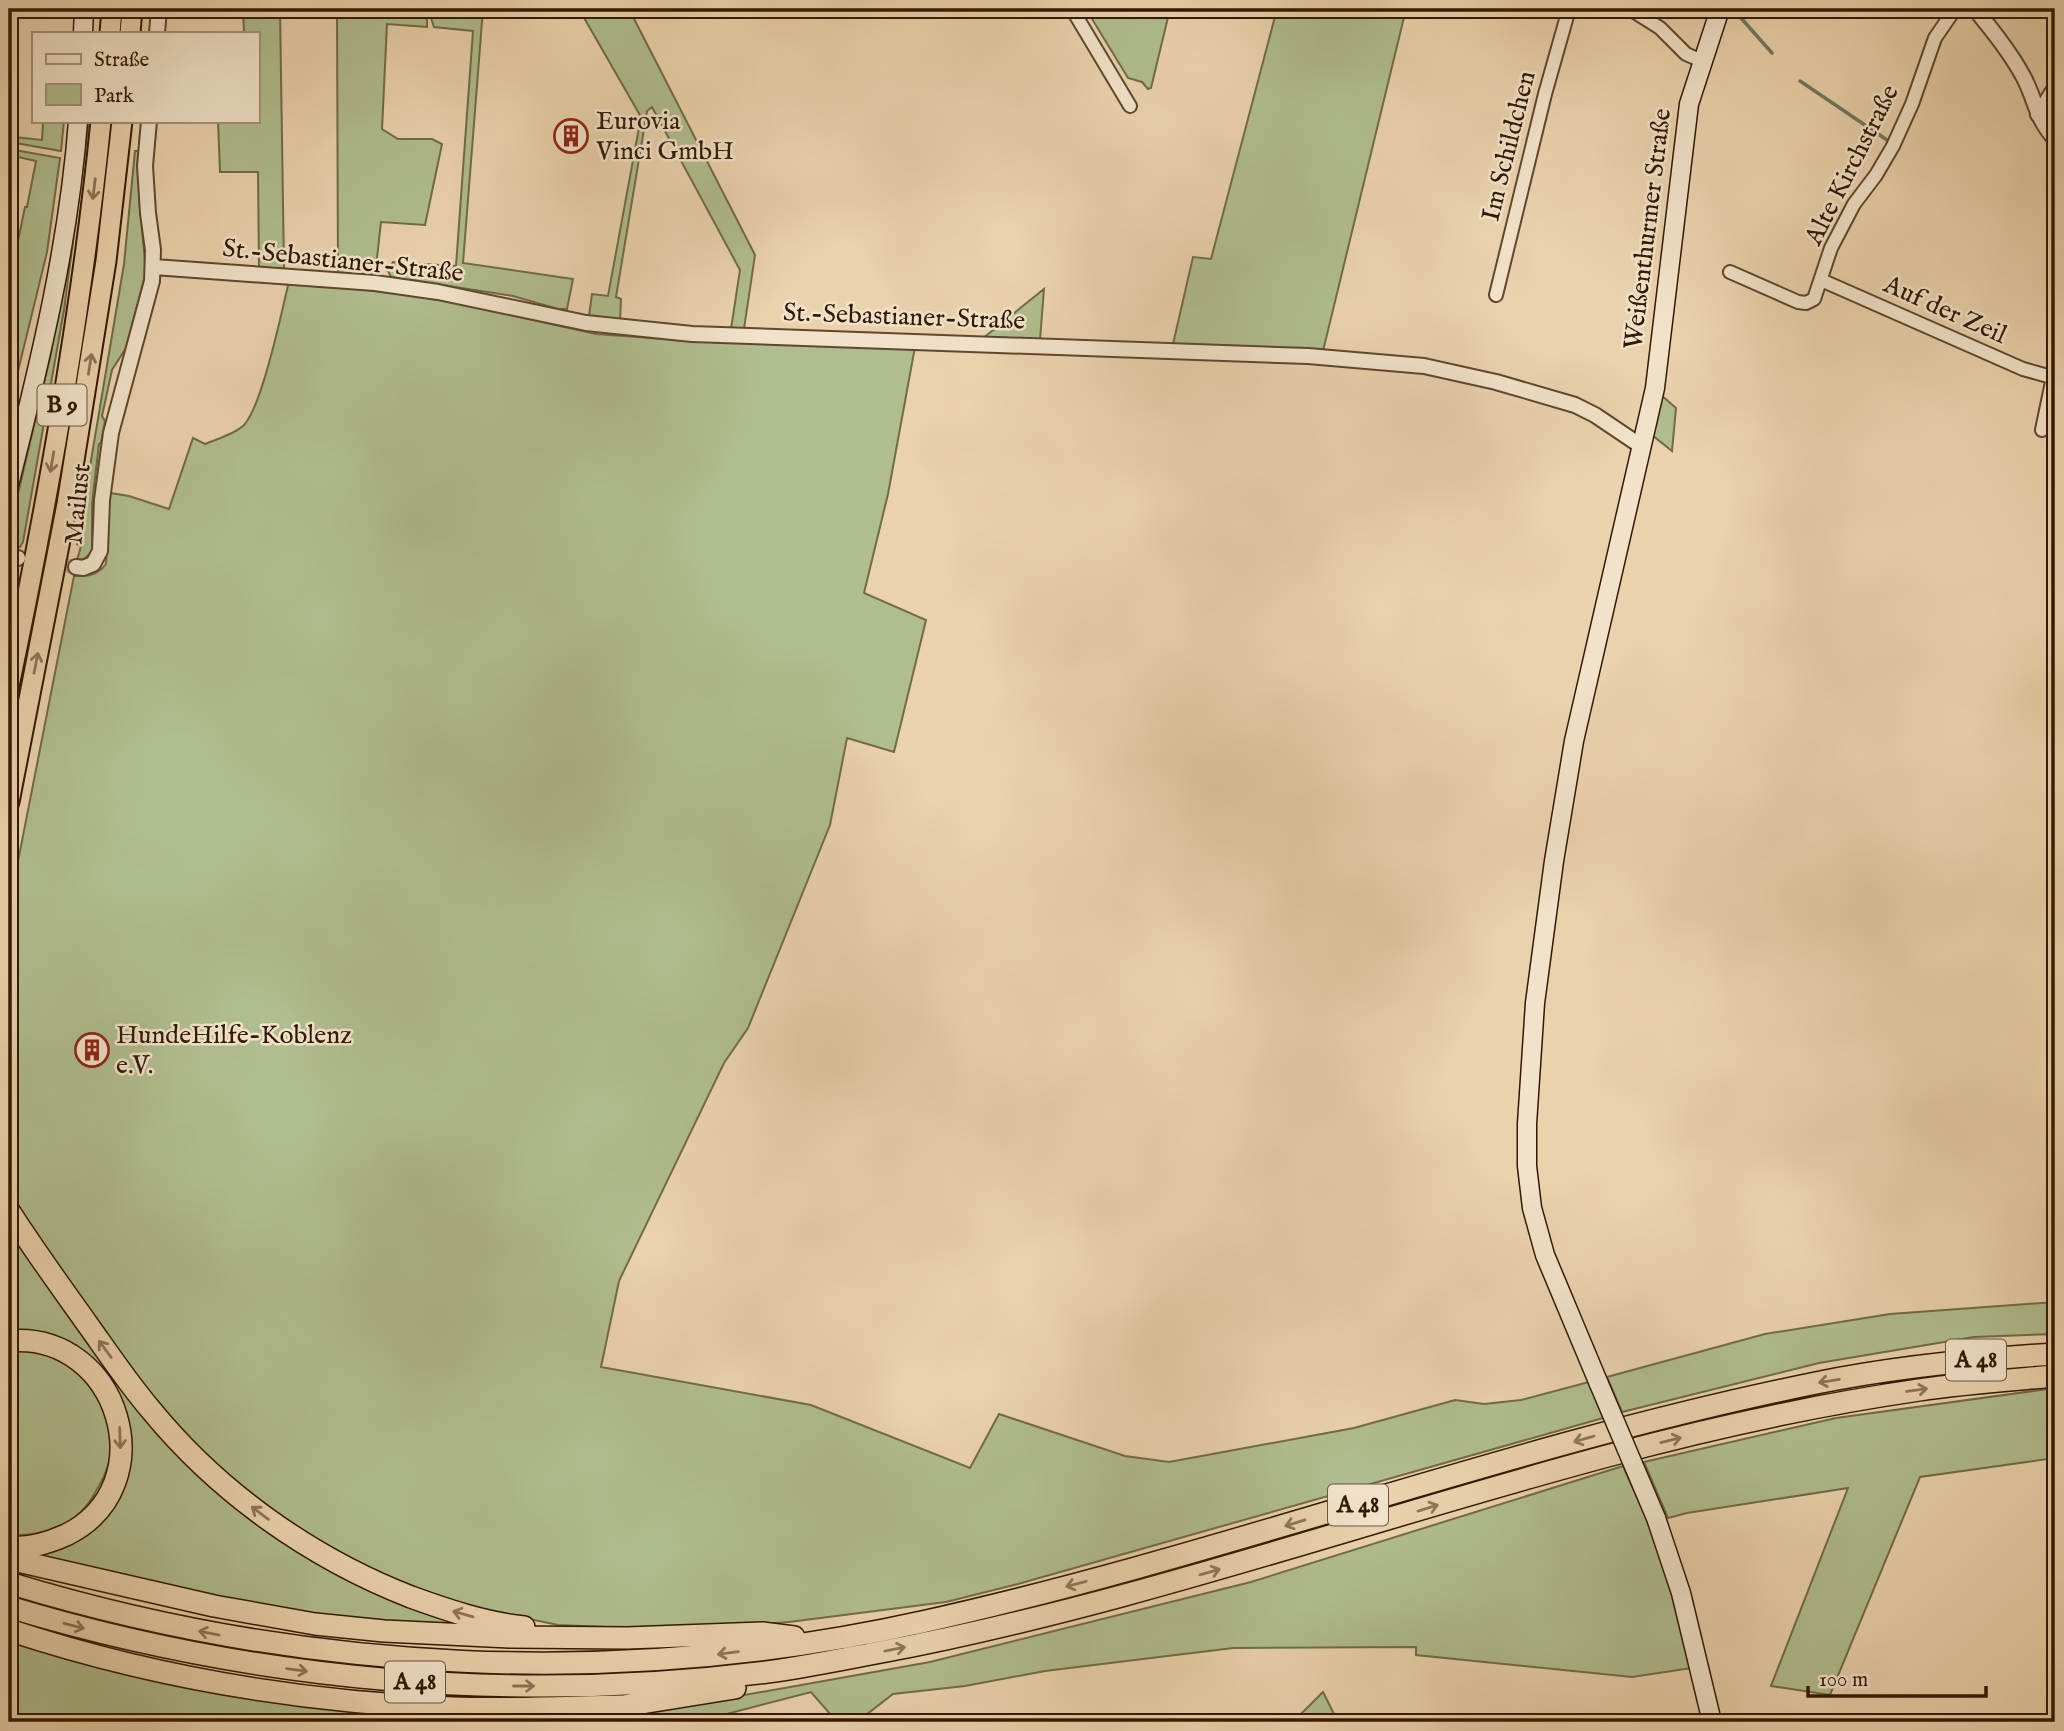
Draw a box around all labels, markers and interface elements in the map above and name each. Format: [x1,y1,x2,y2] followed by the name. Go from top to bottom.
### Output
[32,32,259,122] legend
[94,47,150,74] text: Straße
[1474,67,1544,225] street label: Im Schildchen
[1797,79,1907,252] street label: Alte Kirchstraße
[94,83,135,110] text: Park
[595,105,734,168] place label: Eurovia Vinci GmbH
[1617,107,1679,351] street label: Weißenthurmer Straße
[552,117,590,155] building icon: Eurovia Vinci GmbH
[87,177,100,199] one-way arrow
[221,232,465,290] street label: St.-Sebastianer-Straße
[1877,268,2013,352] street label: Auf der Zeil
[782,296,1026,338] street label: St.-Sebastianer-Straße
[84,353,97,376] one-way arrow
[38,384,86,426] road number: B 9
[45,450,58,473] one-way arrow
[57,462,99,546] street label: Mailust
[30,652,43,675] one-way arrow
[116,1019,352,1082] place label: HundeHilfe-Koblenz e.V.
[73,1031,111,1069] building icon: HundeHilfe-Koblenz e.V.
[98,1339,113,1358] one-way arrow
[1946,1340,2006,1380] road number: A 48
[1818,1375,1841,1388] one-way arrow
[1906,1383,1928,1396] one-way arrow
[113,1426,126,1449] one-way arrow
[1573,1433,1595,1446] one-way arrow
[1659,1433,1681,1446] one-way arrow
[1328,1484,1388,1526] road number: A 48
[1417,1500,1439,1513] one-way arrow
[251,1506,270,1521] one-way arrow
[1284,1518,1306,1531] one-way arrow
[1198,1565,1220,1578] one-way arrow
[1065,1579,1087,1592] one-way arrow
[452,1606,474,1619] one-way arrow
[62,1620,85,1633] one-way arrow
[198,1625,221,1639] one-way arrow
[883,1642,906,1656] one-way arrow
[717,1647,740,1660] one-way arrow
[1808,1654,1987,1698] scale bar
[385,1662,445,1702] road number: A 48
[285,1664,308,1677] one-way arrow
[1819,1667,1868,1694] text: 100 m
[512,1679,535,1693] one-way arrow

